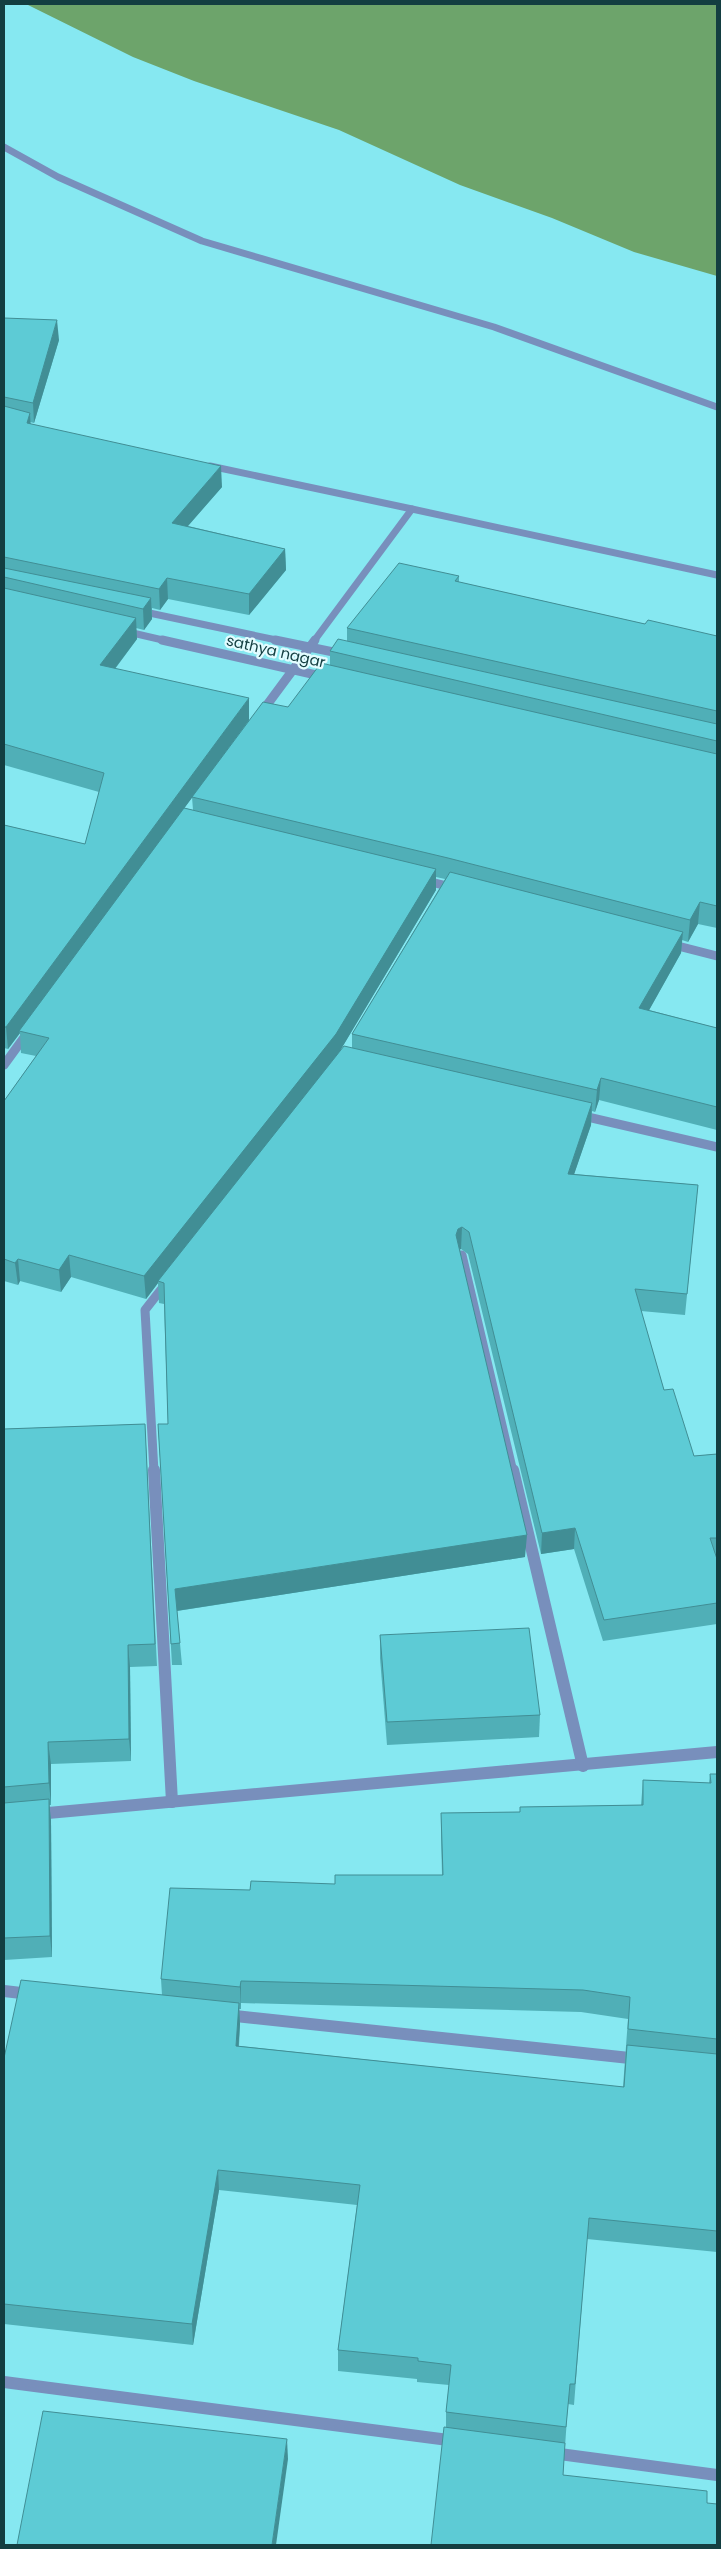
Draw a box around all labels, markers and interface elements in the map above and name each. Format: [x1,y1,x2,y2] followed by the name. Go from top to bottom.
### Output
[224,629,328,673] street label: sathya nagar

